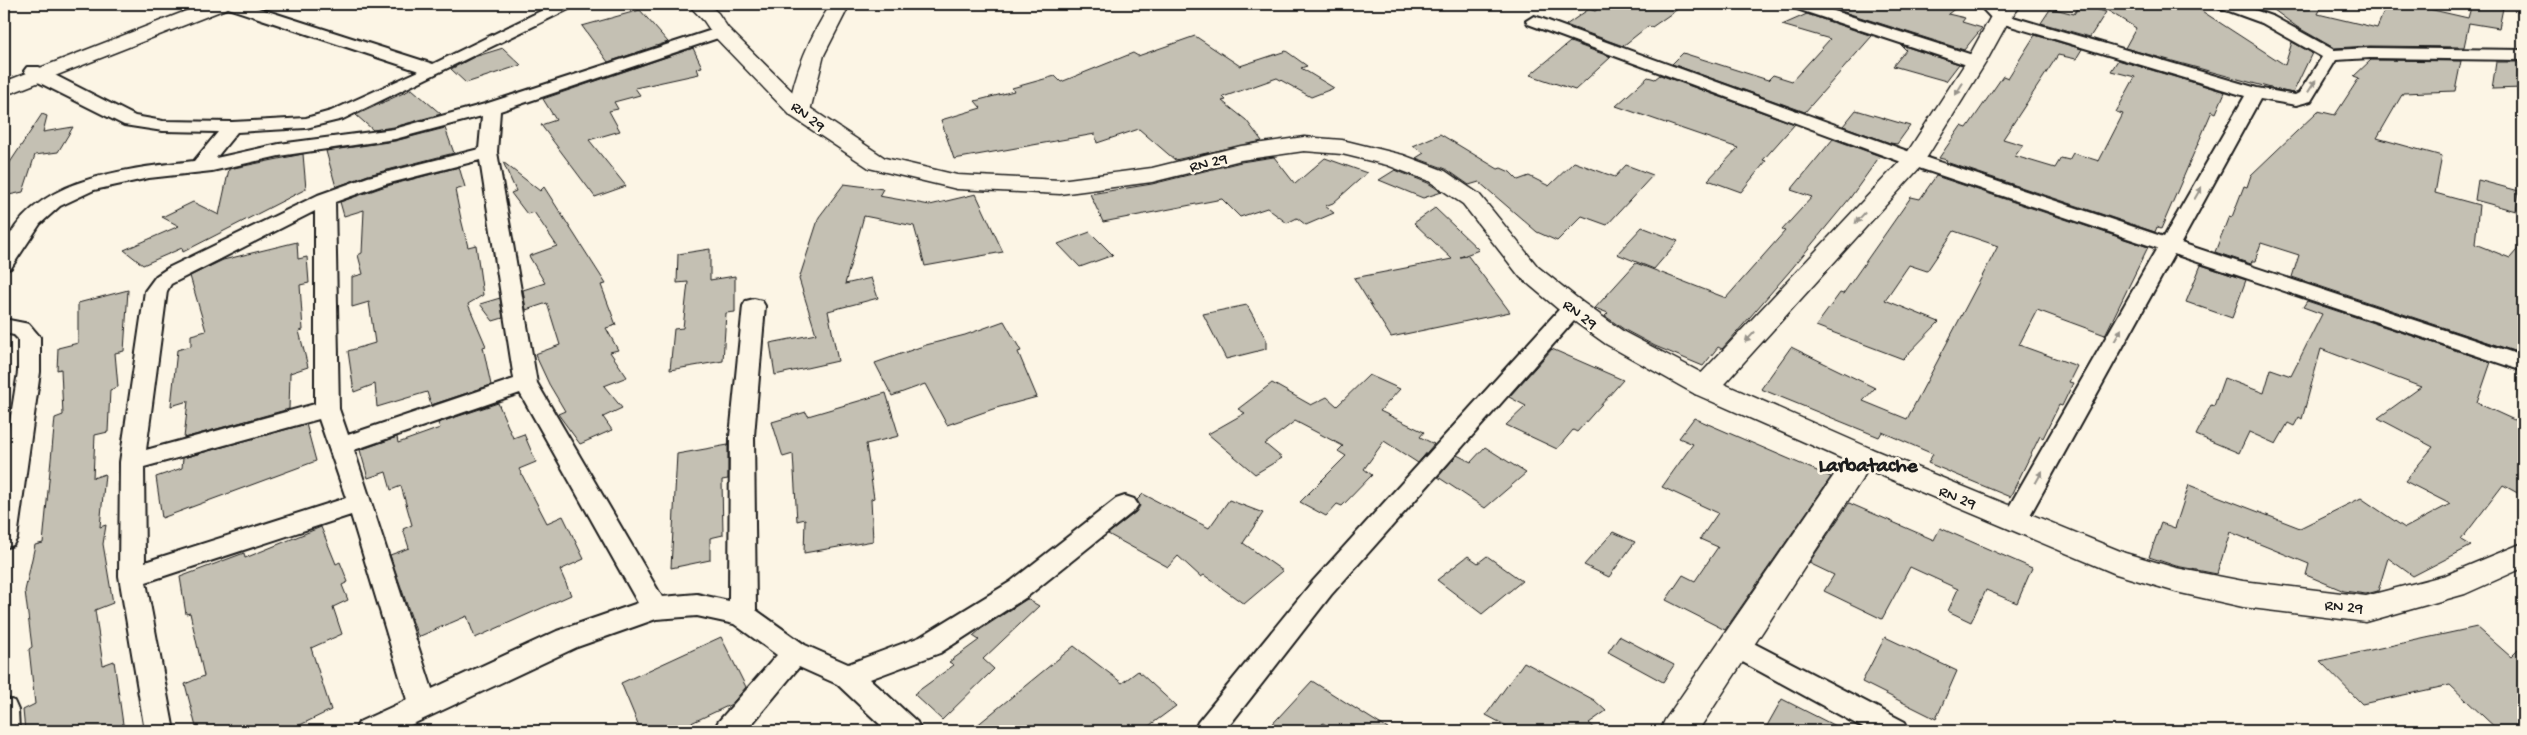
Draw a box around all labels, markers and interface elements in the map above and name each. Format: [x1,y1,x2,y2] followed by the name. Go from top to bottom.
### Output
[2308,79,2317,92] one-way arrow
[1954,83,1963,96] one-way arrow
[786,98,828,137] street label: RN 29
[1188,151,1230,178] street label: RN 29
[2194,186,2202,201] one-way arrow
[1854,211,1866,223] one-way arrow
[1558,297,1600,335] street label: RN 29
[2114,328,2122,342] one-way arrow
[1744,331,1756,343] one-way arrow
[1818,455,1919,480] district label: Larbatache
[2035,470,2043,484] one-way arrow
[1935,483,1978,515] street label: RN 29
[2324,597,2364,620] street label: RN 29

